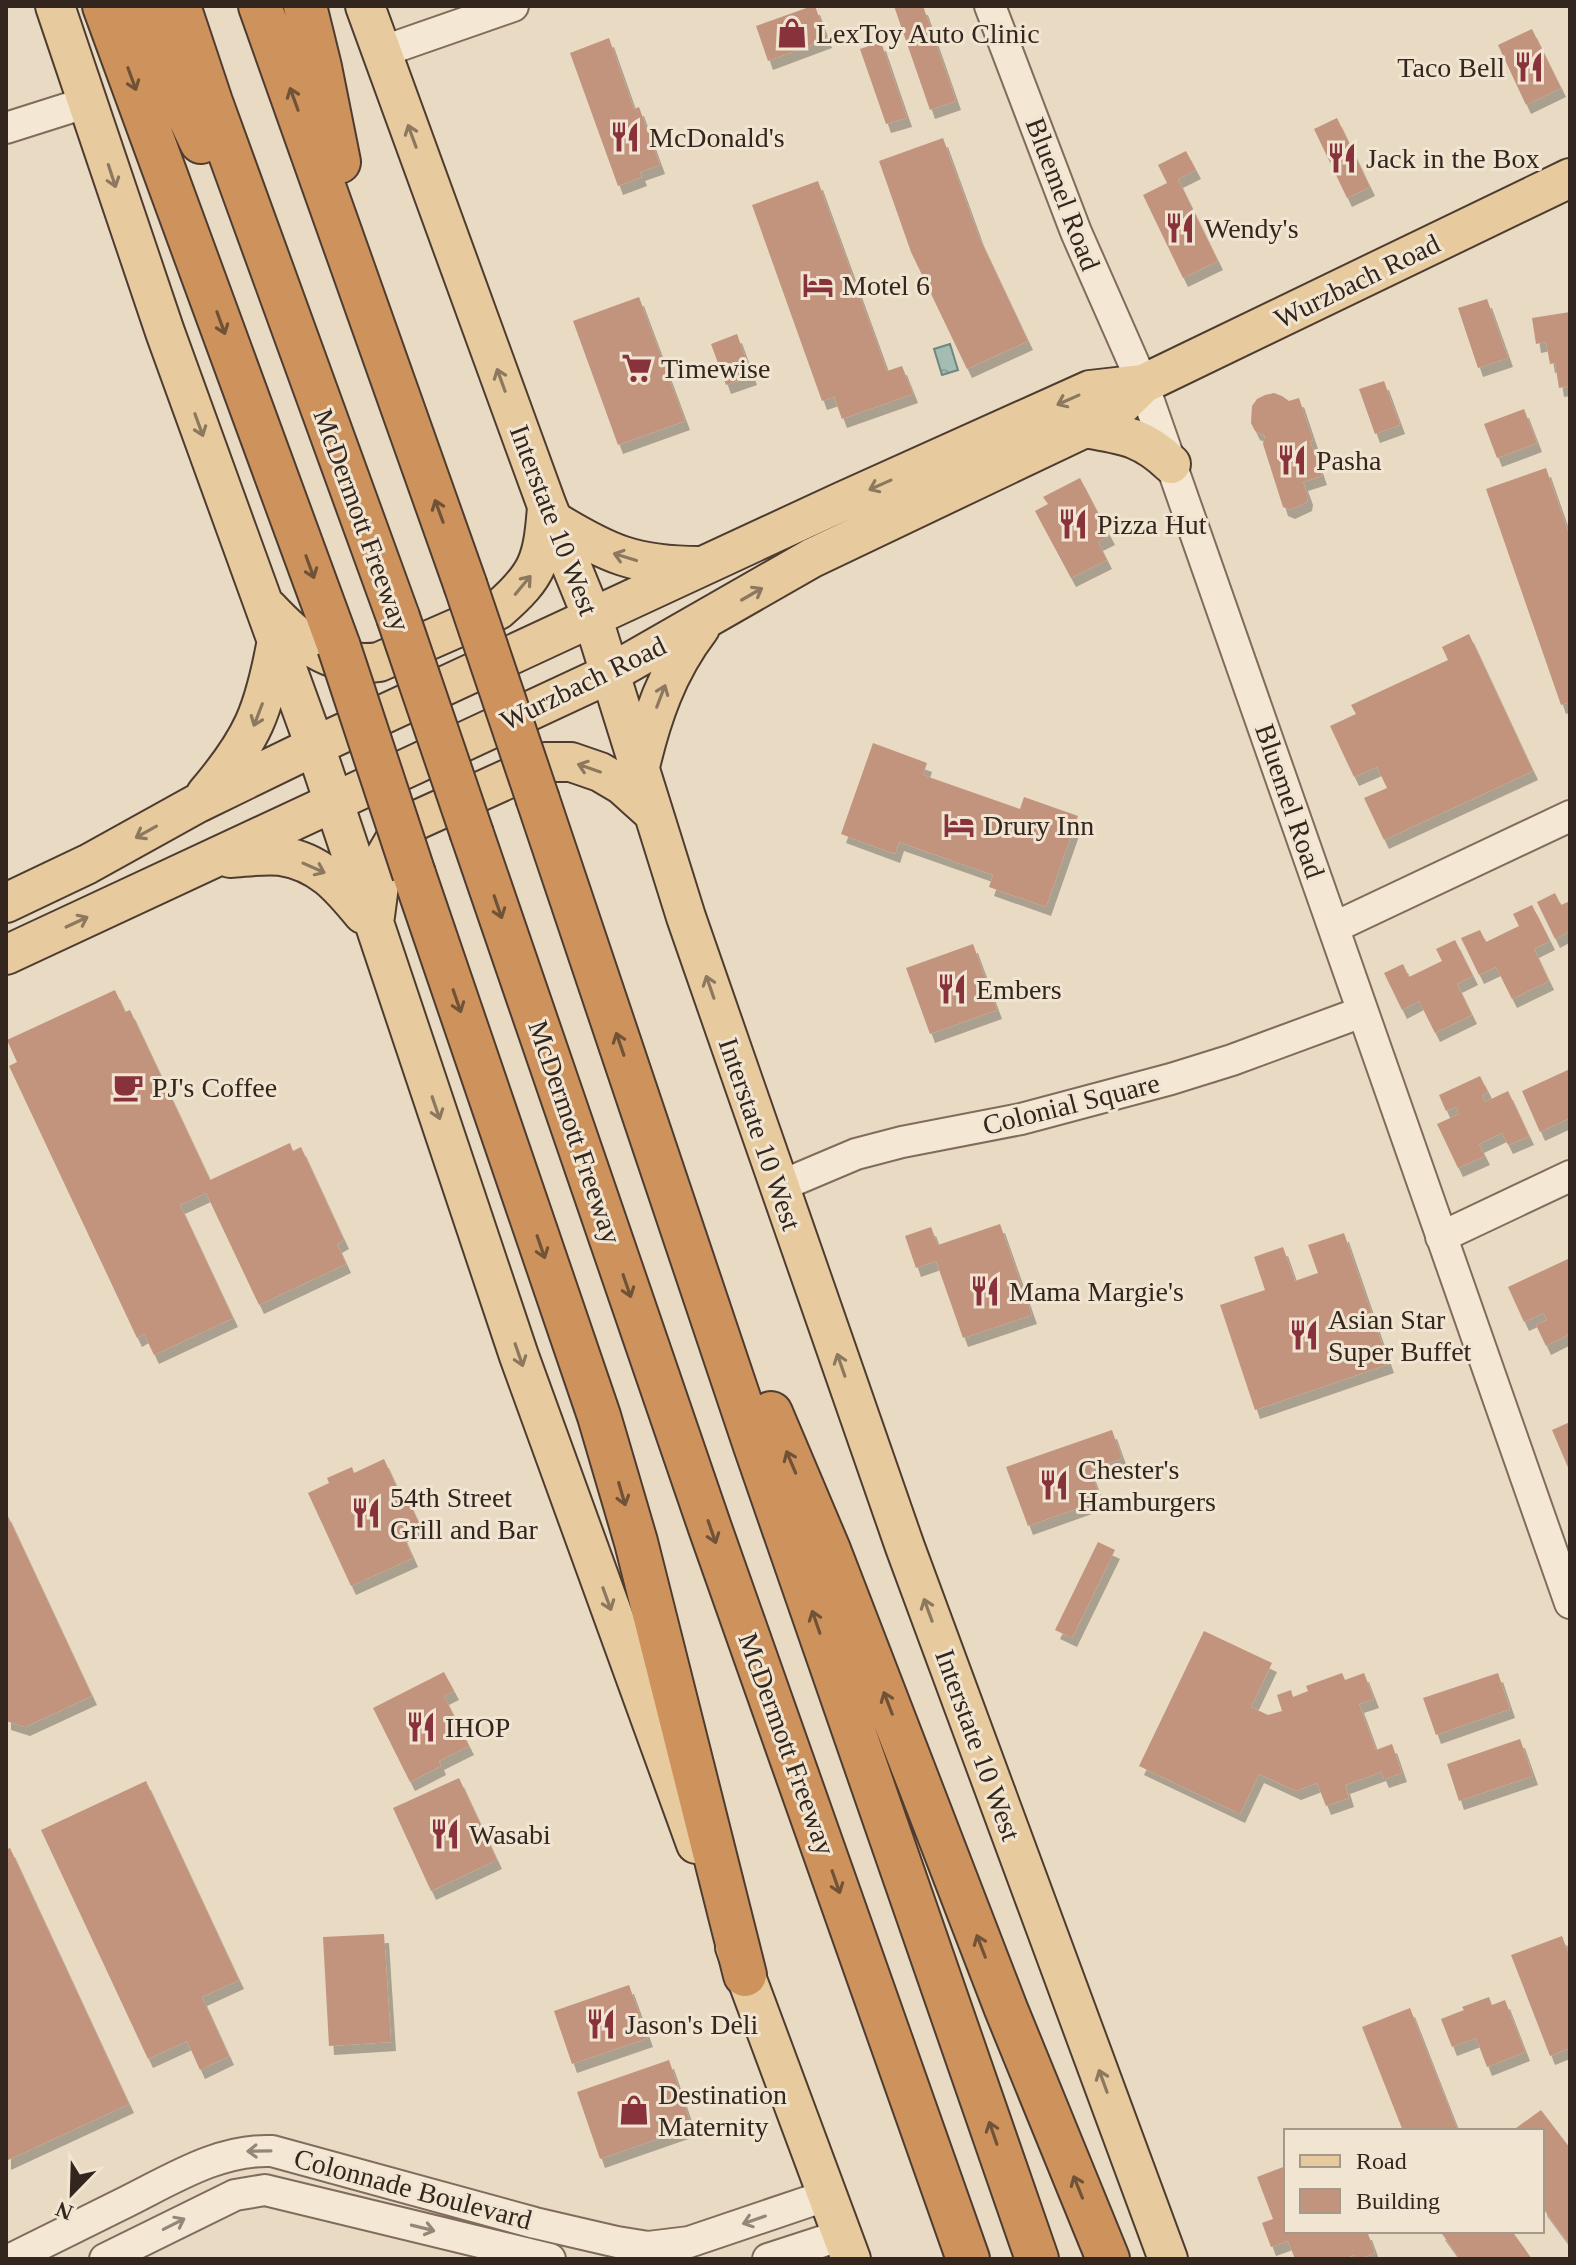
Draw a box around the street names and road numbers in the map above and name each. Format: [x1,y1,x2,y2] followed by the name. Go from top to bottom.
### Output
[1020,113,1106,275] street label: Bluemel Road
[1269,228,1445,334] street label: Wurzbach Road
[307,405,417,635] street label: McDermott Freeway
[504,421,605,620] street label: Interstate 10 West
[495,630,671,736] street label: Wurzbach Road
[1249,720,1331,882] street label: Bluemel Road
[522,1016,628,1248] street label: McDermott Freeway
[713,1034,807,1234] street label: Interstate 10 West
[979,1067,1163,1141] street label: Colonial Square
[732,1629,842,1859] street label: McDermott Freeway
[929,1645,1027,1845] street label: Interstate 10 West
[291,2142,535,2236] street label: Colonnade Boulevard

